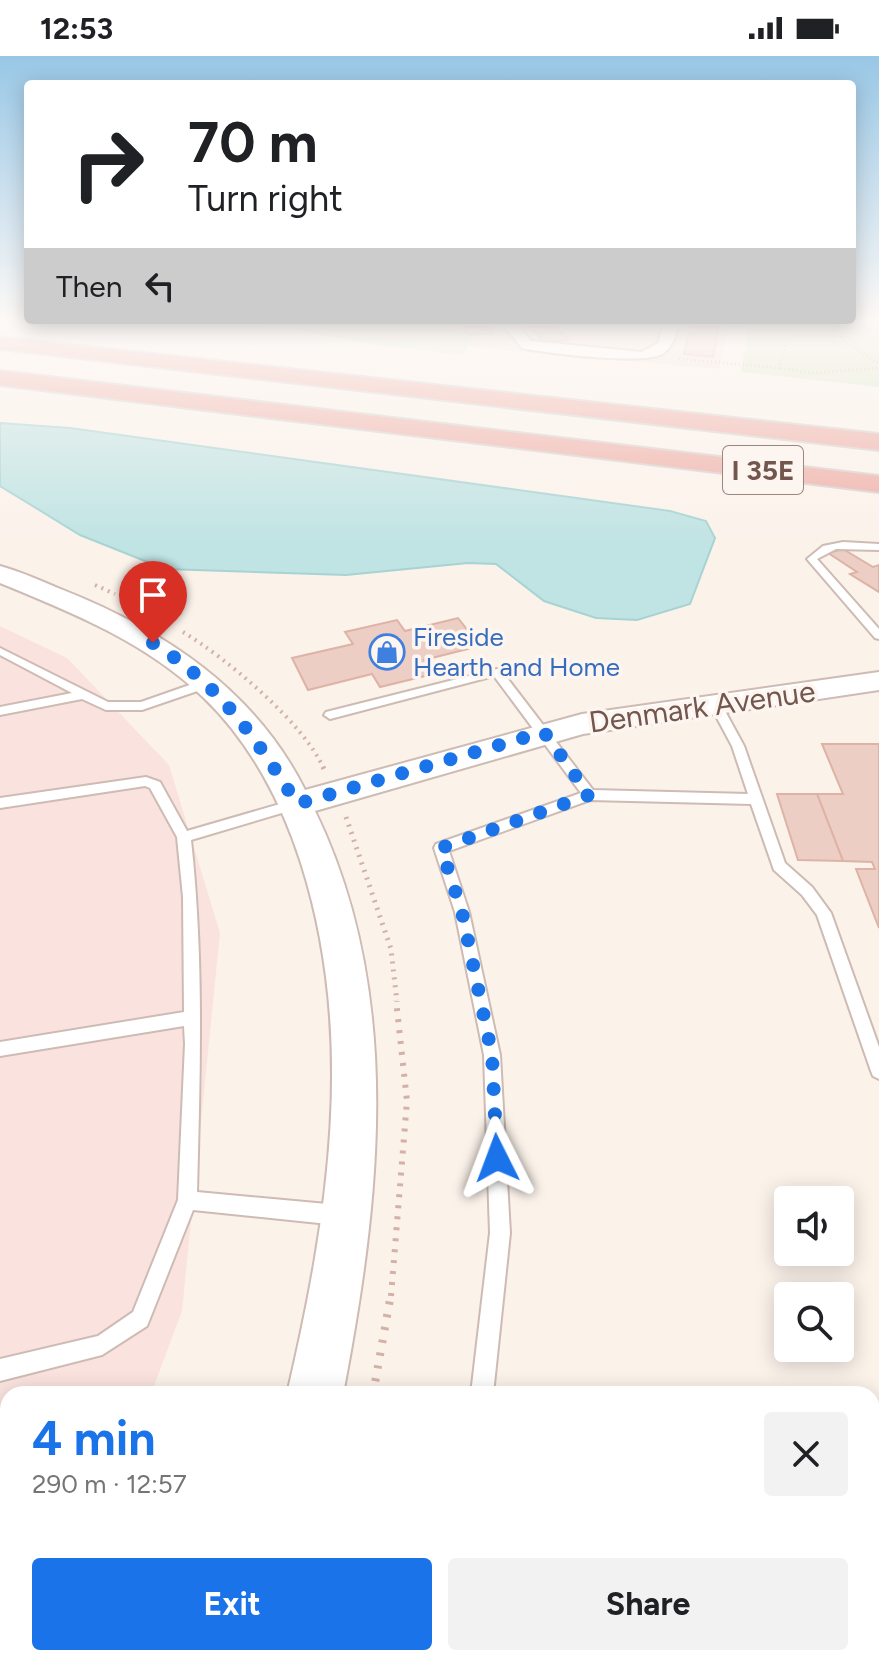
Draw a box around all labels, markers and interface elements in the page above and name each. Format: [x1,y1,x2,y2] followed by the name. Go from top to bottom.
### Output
[40,10,113,47] text: 12:53
[188,109,318,176] text: 70 m
[56,112,160,216] icon: right
[188,177,343,220] text: Turn right
[138,264,182,308] icon: left
[56,268,122,305] text: Then
[723,446,803,494] road number: I 35E
[119,561,187,643] pin
[131,573,175,617] icon: arrive
[413,621,620,683] place label: Fireside Hearth and Home
[368,633,406,671] shop icon: Fireside Hearth and Home
[586,672,817,741] street label: Denmark Avenue
[455,1116,539,1200] position arrow
[774,1186,854,1362] map controls
[774,1186,854,1266] button: sound
[774,1282,854,1362] button: search
[32,1409,156,1467] text: 4 min
[764,1412,848,1496] button: close
[32,1468,187,1500] text: 290 m · 12:57
[32,1558,432,1650] button: Exit
[448,1558,848,1650] button: Share

